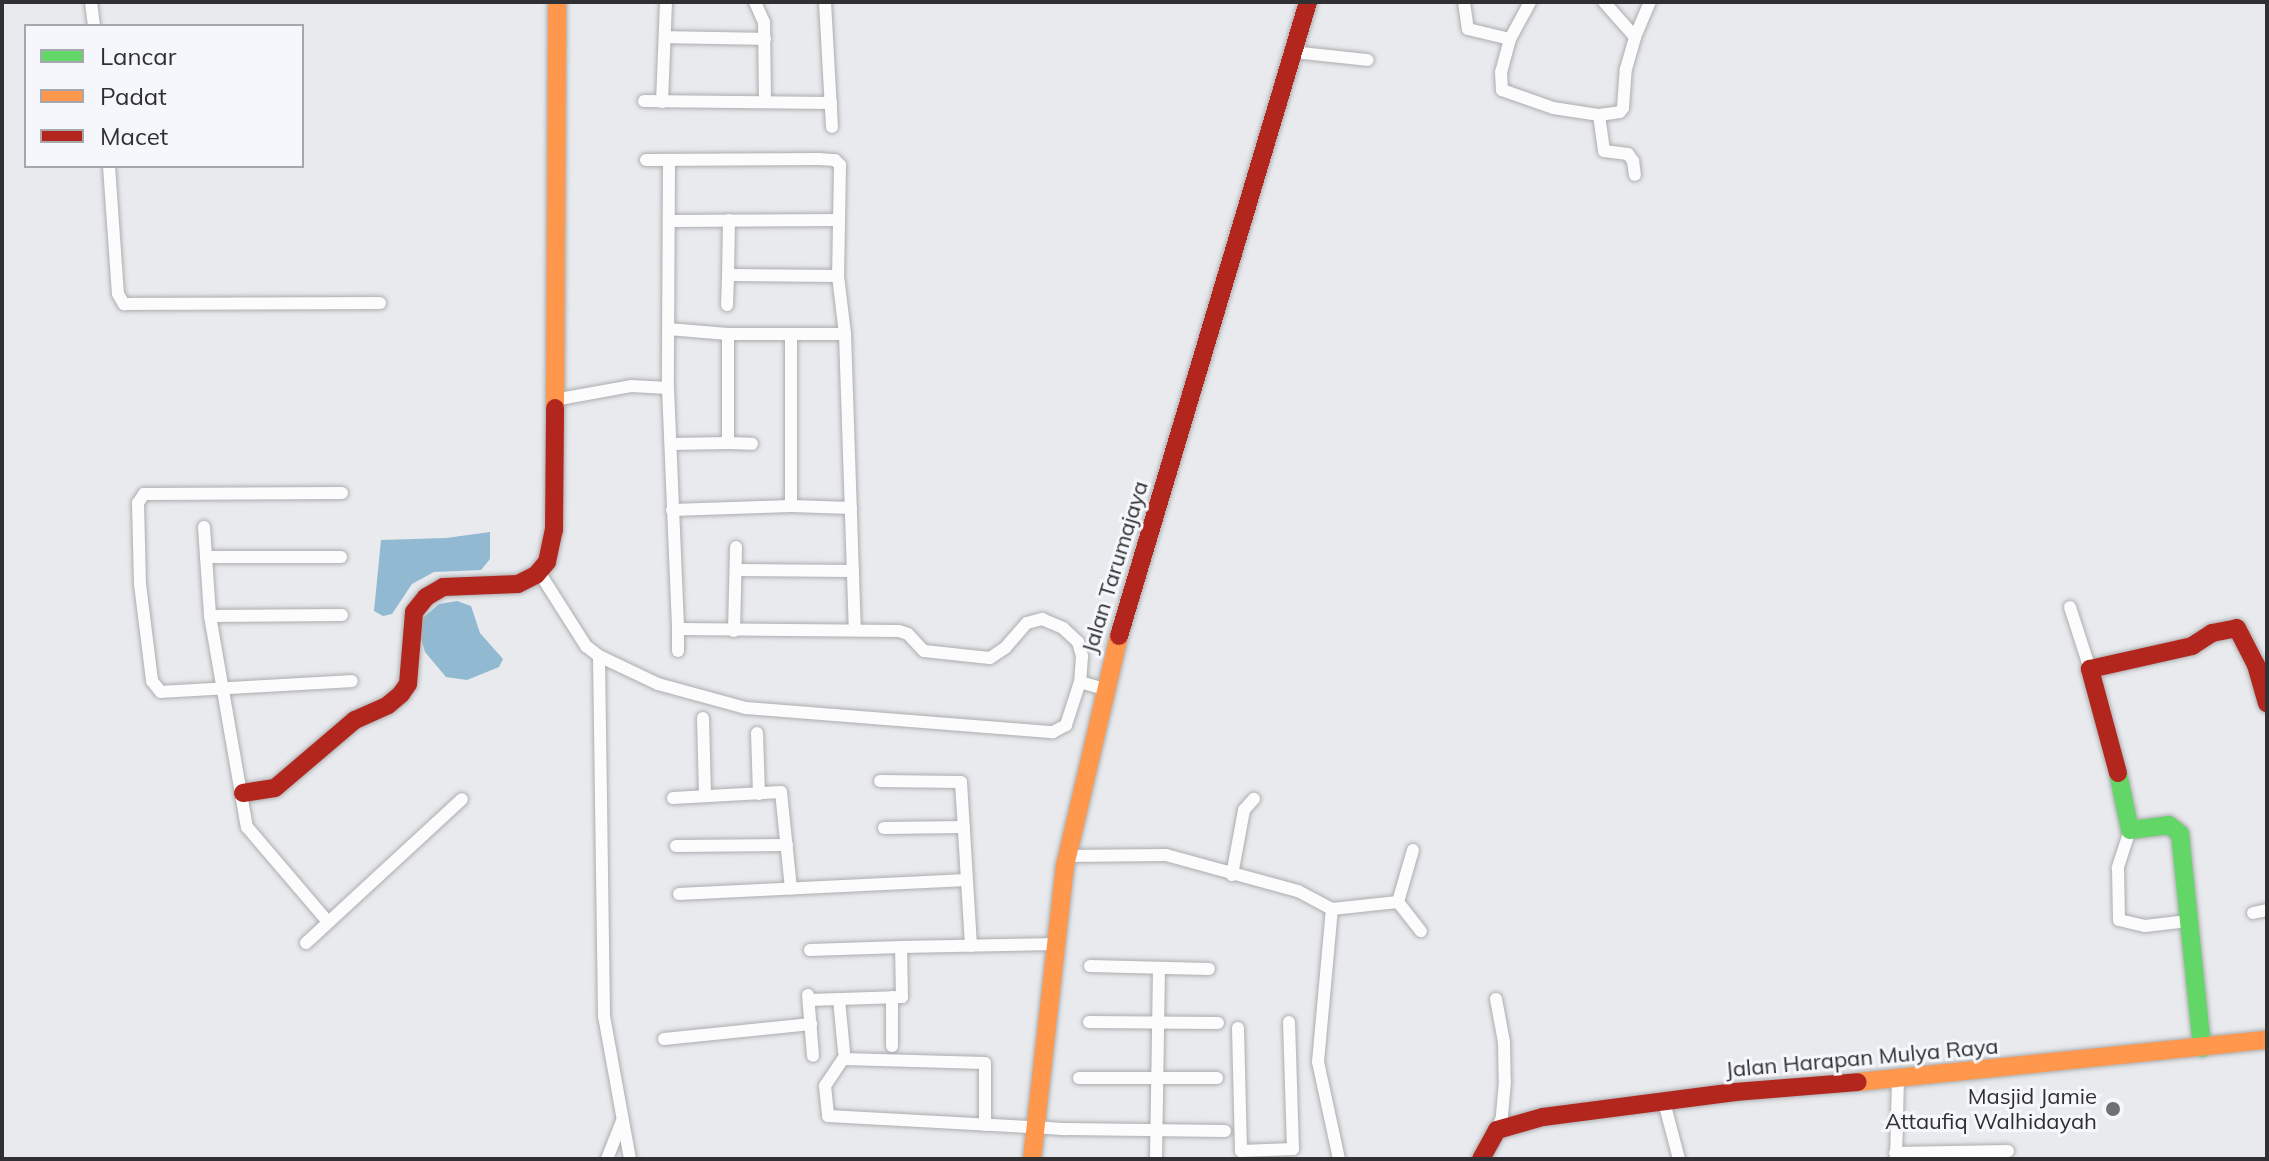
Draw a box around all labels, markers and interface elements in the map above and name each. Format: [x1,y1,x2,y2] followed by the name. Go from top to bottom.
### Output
[24,24,304,168] legend
[100,41,176,71] text: Lancar
[100,81,167,111] text: Padat
[100,121,168,151] text: Macet
[1076,478,1154,656] street label: Jalan Tarumajaya
[1724,1033,2000,1083] street label: Jalan Harapan Mulya Raya
[1885,1083,2097,1134] place label: Masjid Jamie Attaufiq Walhidayah
[2104,1100,2122,1118] marker: Masjid Jamie Attaufiq Walhidayah

